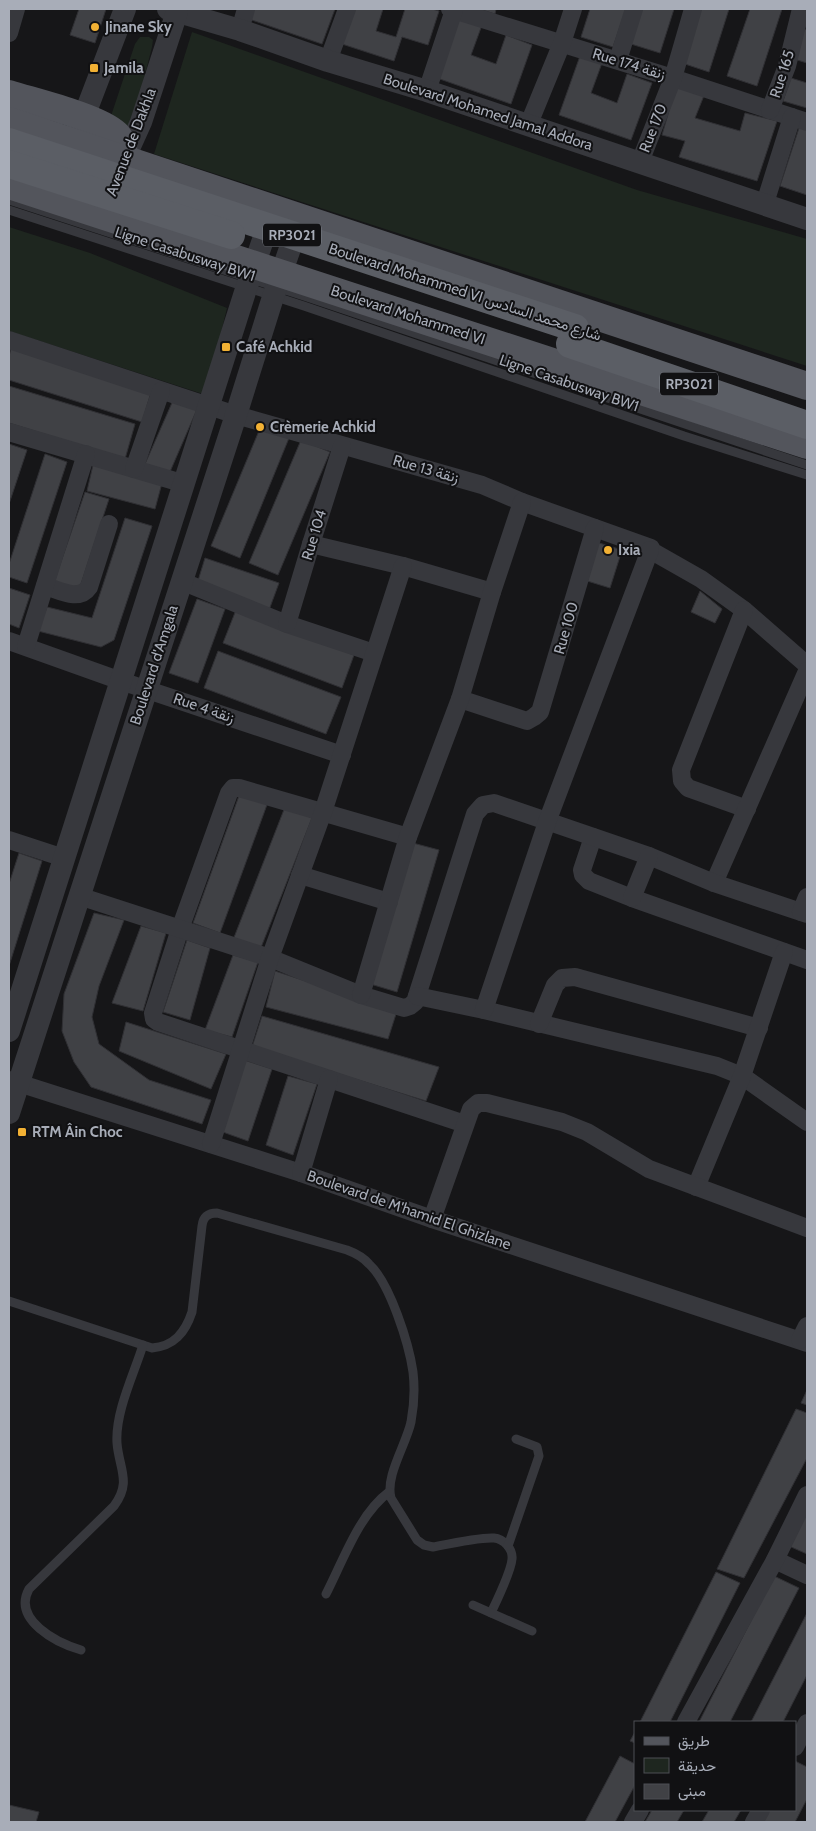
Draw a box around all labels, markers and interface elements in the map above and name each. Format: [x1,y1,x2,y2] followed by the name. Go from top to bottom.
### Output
[104,18,173,36] place label: Jinane Sky
[89,21,101,33] marker: Jinane Sky
[590,44,668,84] street label: Rue 174 زنقة
[766,48,798,100] street label: Rue 165
[103,59,144,77] place label: Jamila
[88,62,100,74] marker: Jamila
[381,70,596,155] street label: Boulevard Mohamed Jamal Addora
[102,85,160,198] street label: Avenue de Dakhla
[636,101,670,155] street label: Rue 170
[113,223,257,285] street label: Ligne Casabusway BW1
[263,224,321,246] road number: RP3021
[326,239,604,345] street label: Boulevard Mohammed VI شارع محمد السادس
[329,282,487,348] street label: Boulevard Mohammed VI
[236,338,312,356] place label: Café Achkid
[220,341,232,353] marker: Café Achkid
[497,351,641,415] street label: Ligne Casabusway BW1
[660,372,718,396] road number: RP3021
[270,418,376,436] place label: Crèmerie Achkid
[254,421,266,433] marker: Crèmerie Achkid
[391,451,461,487] street label: Rue 13 زنقة
[298,507,330,562] street label: Rue 104
[618,541,641,559] place label: Ixia
[602,544,614,556] marker: Ixia
[550,600,582,656] street label: Rue 100
[126,602,182,727] street label: Boulevard d'Amgala
[171,689,237,727] street label: Rue 4 زنقة
[32,1122,123,1141] place label: RTM Âin Choc
[16,1126,28,1138] marker: RTM Âin Choc
[305,1167,514,1254] street label: Boulevard de M'hamid El Ghizlane
[634,1721,796,1811] legend
[678,1732,710,1751] text: طريق
[678,1757,716,1775] text: حديقة
[678,1782,706,1801] text: مبنى

